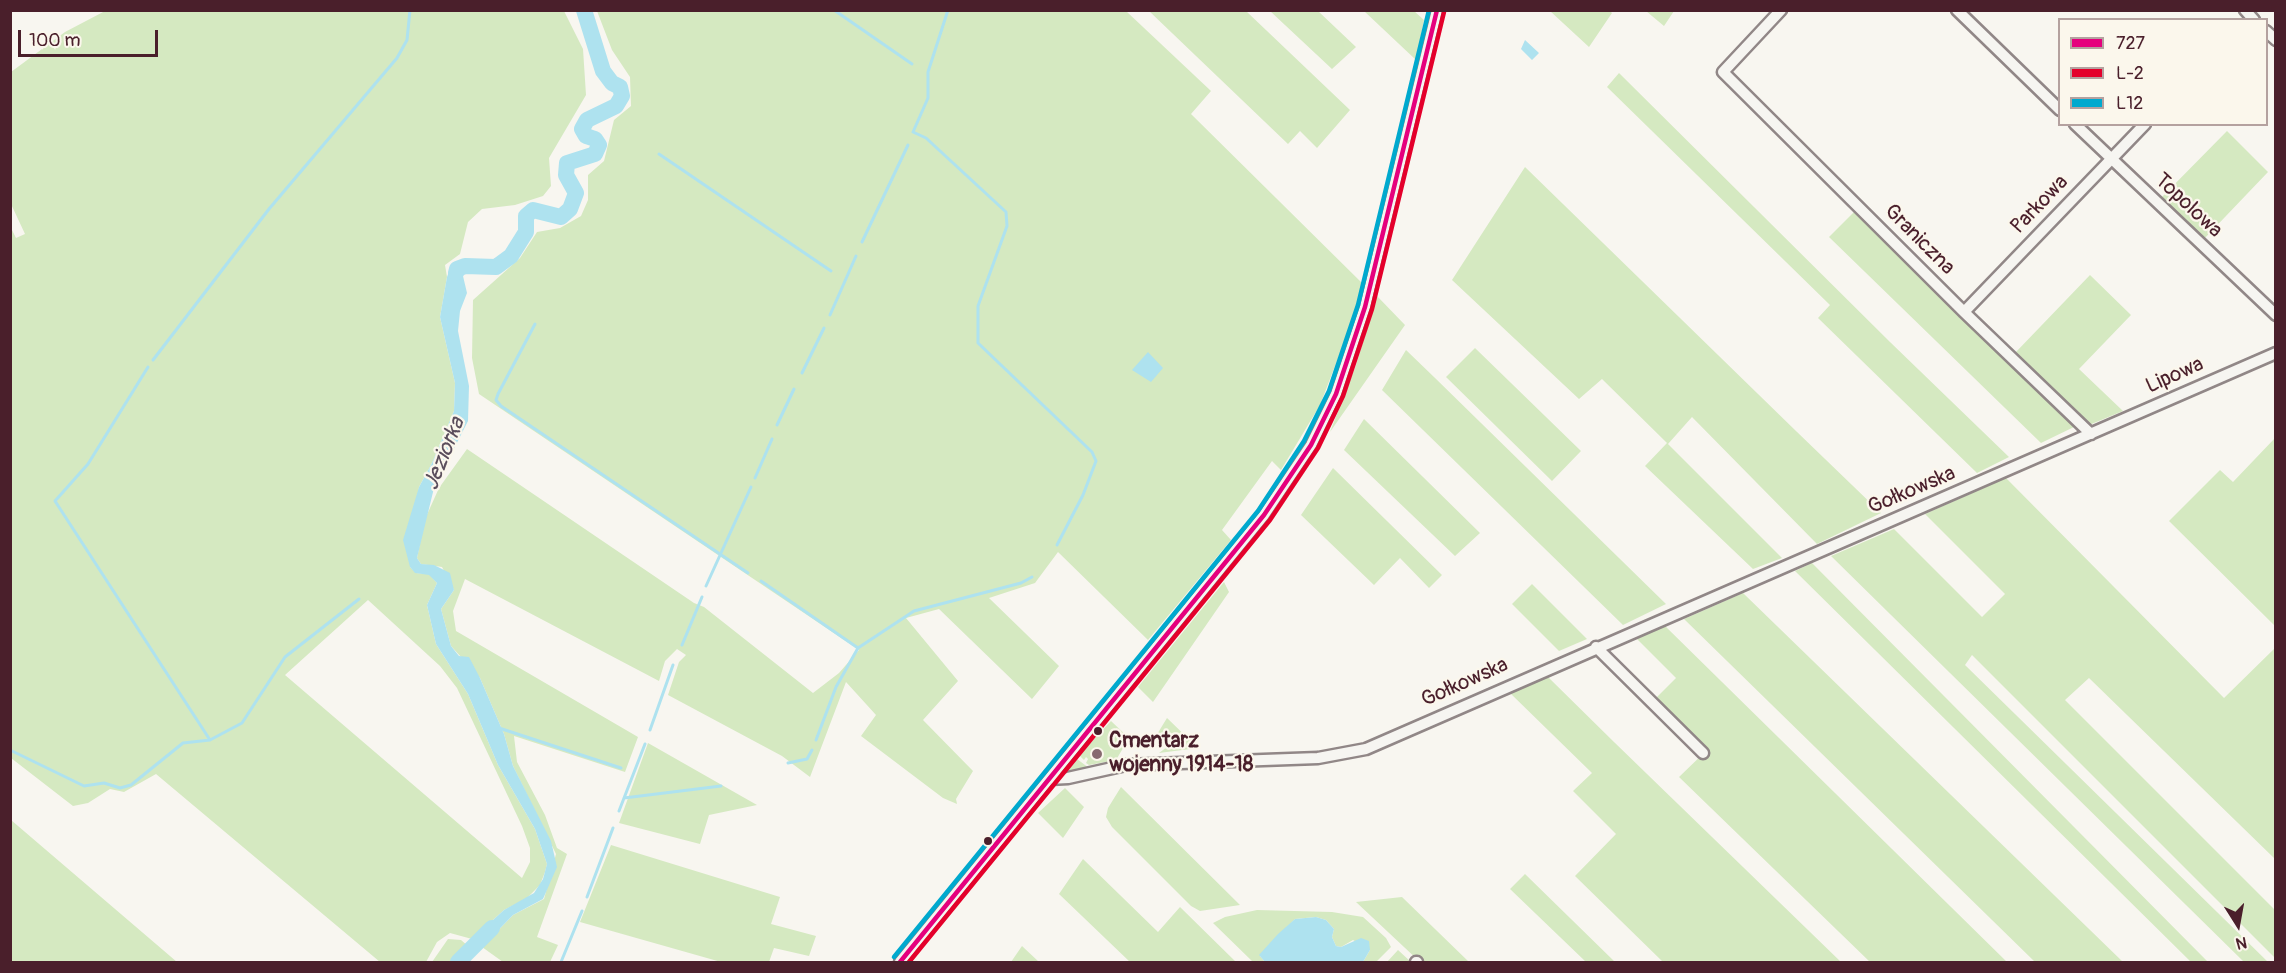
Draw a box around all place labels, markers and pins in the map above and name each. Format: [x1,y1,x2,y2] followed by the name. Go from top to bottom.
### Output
[1092,725,1104,737] unlabelled marker
[1109,729,1253,779] place label: Cmentarz wojenny 1914-18
[1090,747,1104,761] marker: Cmentarz wojenny 1914-18
[982,835,994,847] unlabelled marker

